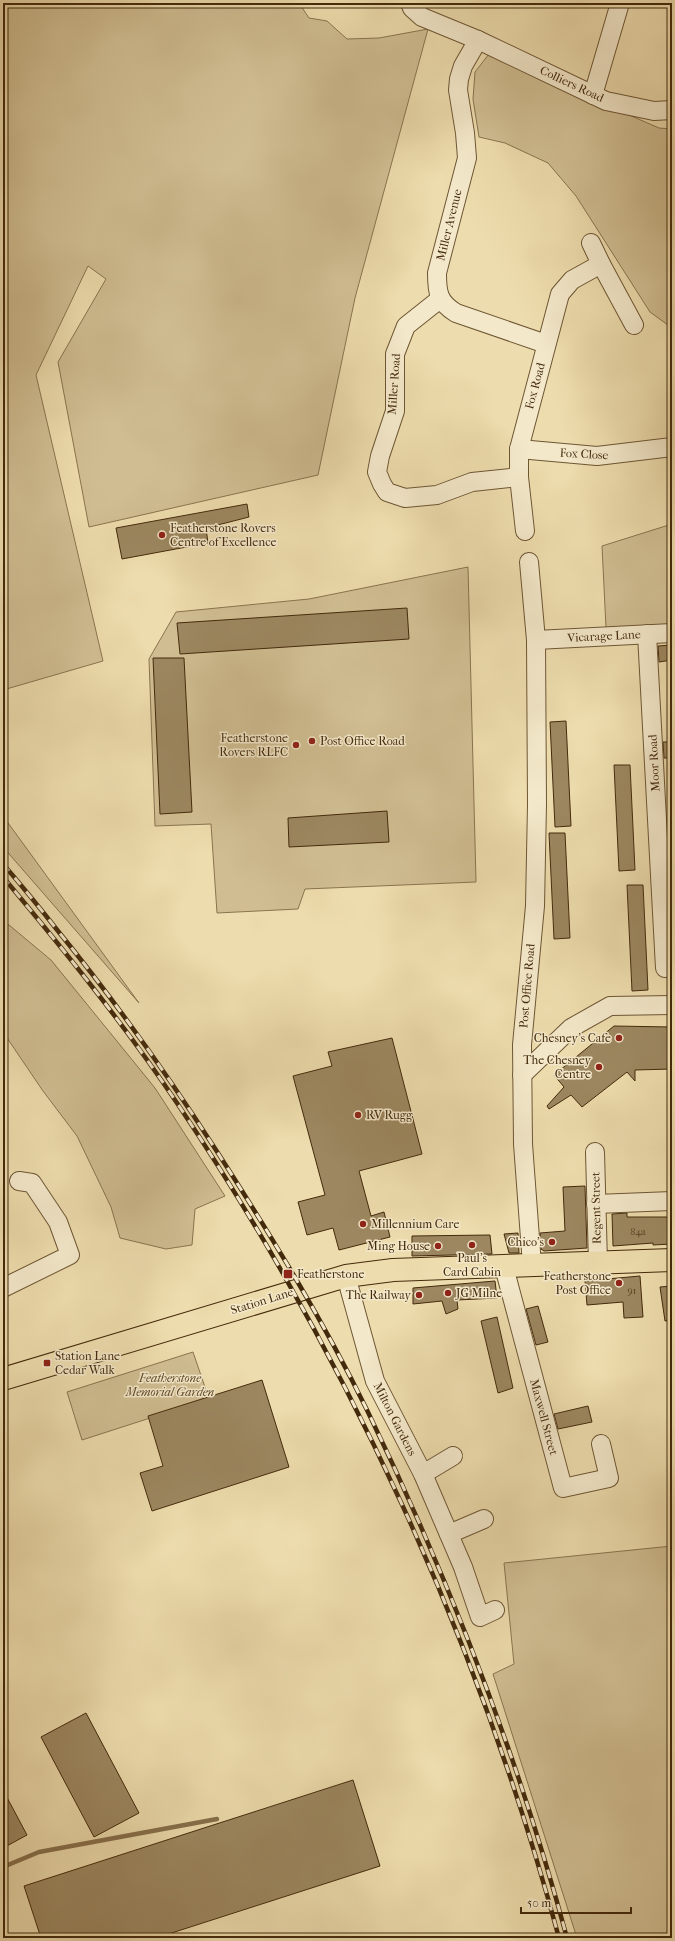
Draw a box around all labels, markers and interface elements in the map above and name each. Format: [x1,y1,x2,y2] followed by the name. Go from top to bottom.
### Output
[538,63,607,105] street label: Colliers Road
[433,188,465,262] street label: Miller Avenue
[385,352,403,415] street label: Miller Road
[522,361,548,411] street label: Fox Road
[559,446,609,462] street label: Fox Close
[170,521,276,549] place label: Featherstone Rovers Centre of Excellence
[157,530,167,540] marker: Featherstone Rovers Centre of Excellence
[566,627,641,645] street label: Vicarage Lane
[219,731,288,759] place label: Featherstone Rovers RLFC
[320,734,405,748] place label: Post Office Road
[645,734,662,792] street label: Moor Road
[307,736,317,746] marker: Post Office Road
[291,740,301,750] marker: Featherstone Rovers RLFC
[516,943,538,1029] street label: Post Office Road
[534,1031,611,1045] place label: Chesney's Cafe
[614,1033,624,1043] marker: Chesney's Cafe
[523,1053,592,1081] place label: The Chesney Centre
[594,1062,604,1072] marker: The Chesney Centre
[366,1108,413,1122] place label: RV Rugg
[353,1110,363,1120] marker: RV Rugg
[588,1171,604,1244] street label: Regent Street
[371,1217,459,1231] place label: Millennium Care
[358,1219,368,1229] marker: Millennium Care
[630,1226,646,1238] house number: 84a
[507,1235,545,1249] place label: Chico's
[547,1237,557,1247] marker: Chico's
[367,1239,430,1253] place label: Ming House
[467,1240,477,1250] marker: Paul's Card Cabin
[433,1241,443,1251] marker: Ming House
[443,1251,501,1279] place label: Paul's Card Cabin
[297,1267,365,1281] place label: Featherstone
[282,1268,294,1280] marker: Featherstone
[544,1269,611,1297] place label: Featherstone Post Office
[614,1278,624,1288] marker: Featherstone Post Office
[229,1285,295,1317] street label: Station Lane
[628,1285,636,1297] house number: 91
[455,1286,502,1300] place label: JG Milne
[346,1288,412,1302] place label: The Railway
[443,1288,453,1298] marker: JG Milne
[414,1290,424,1300] marker: The Railway
[55,1349,120,1377] place label: Station Lane Cedar Walk
[42,1358,52,1368] marker: Station Lane Cedar Walk
[125,1371,215,1399] park label: Featherstone Memorial Garden
[527,1377,561,1457] street label: Maxwell Street
[370,1380,420,1459] street label: Milton Gardens
[521,1889,631,1915] scale bar
[527,1896,551,1910] text: 50 m

